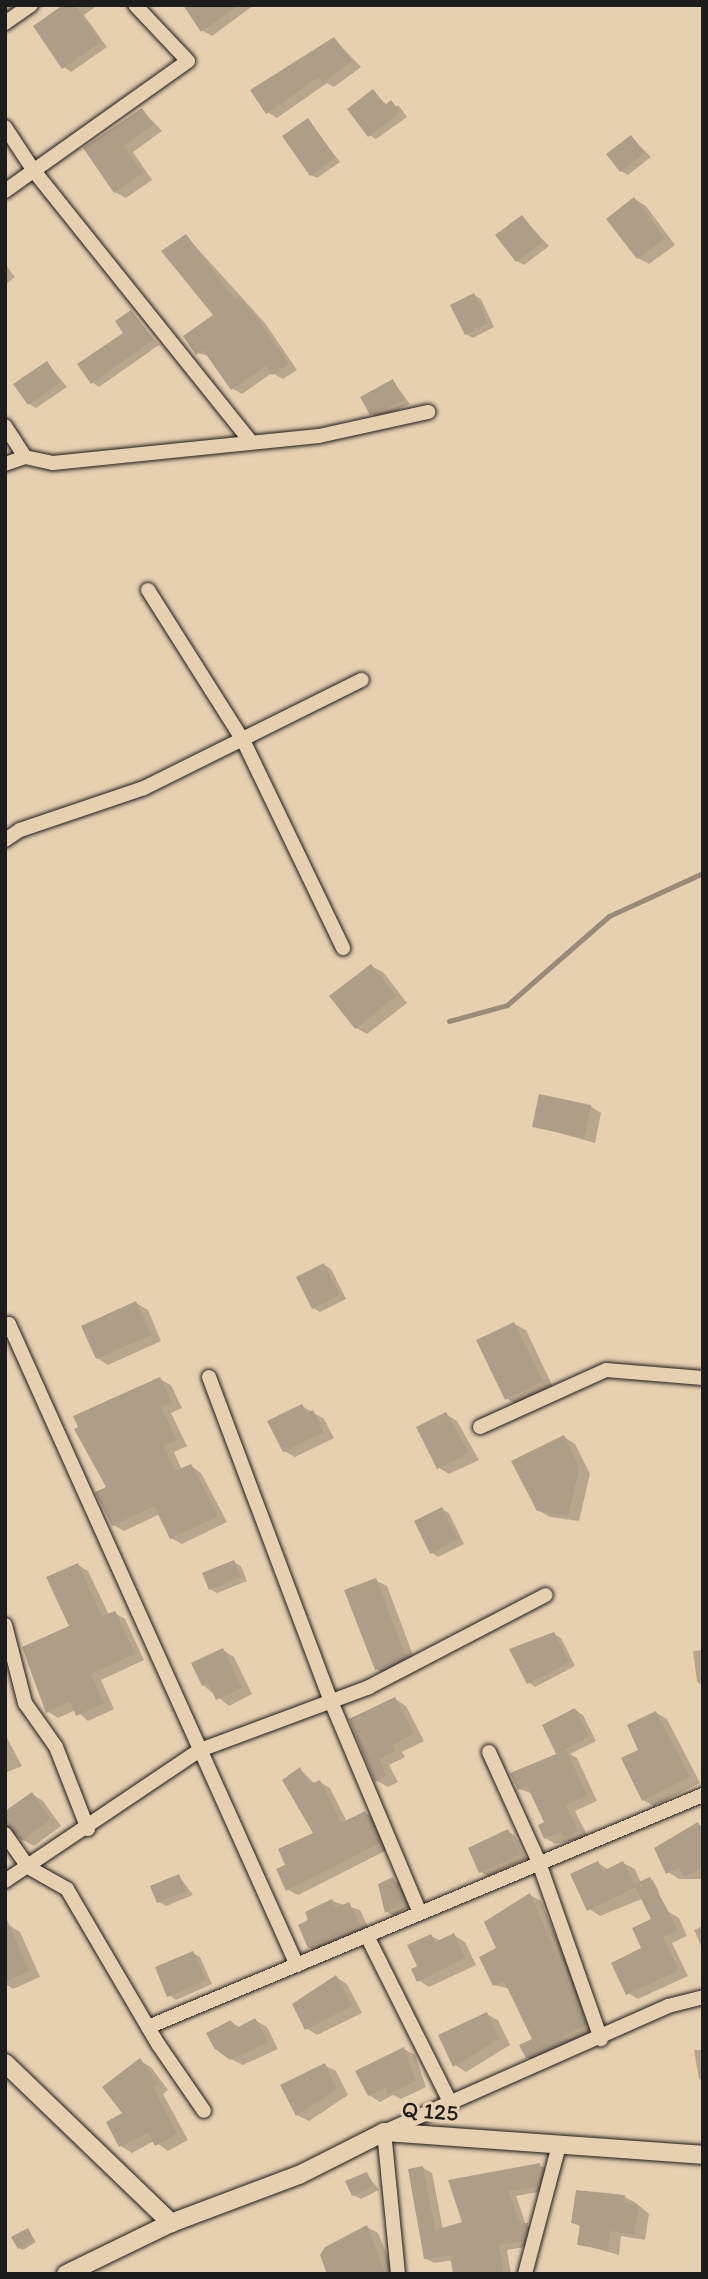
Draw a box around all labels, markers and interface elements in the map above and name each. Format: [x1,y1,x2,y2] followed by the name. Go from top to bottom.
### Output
[401,2095,459,2127] street label: Q 125

